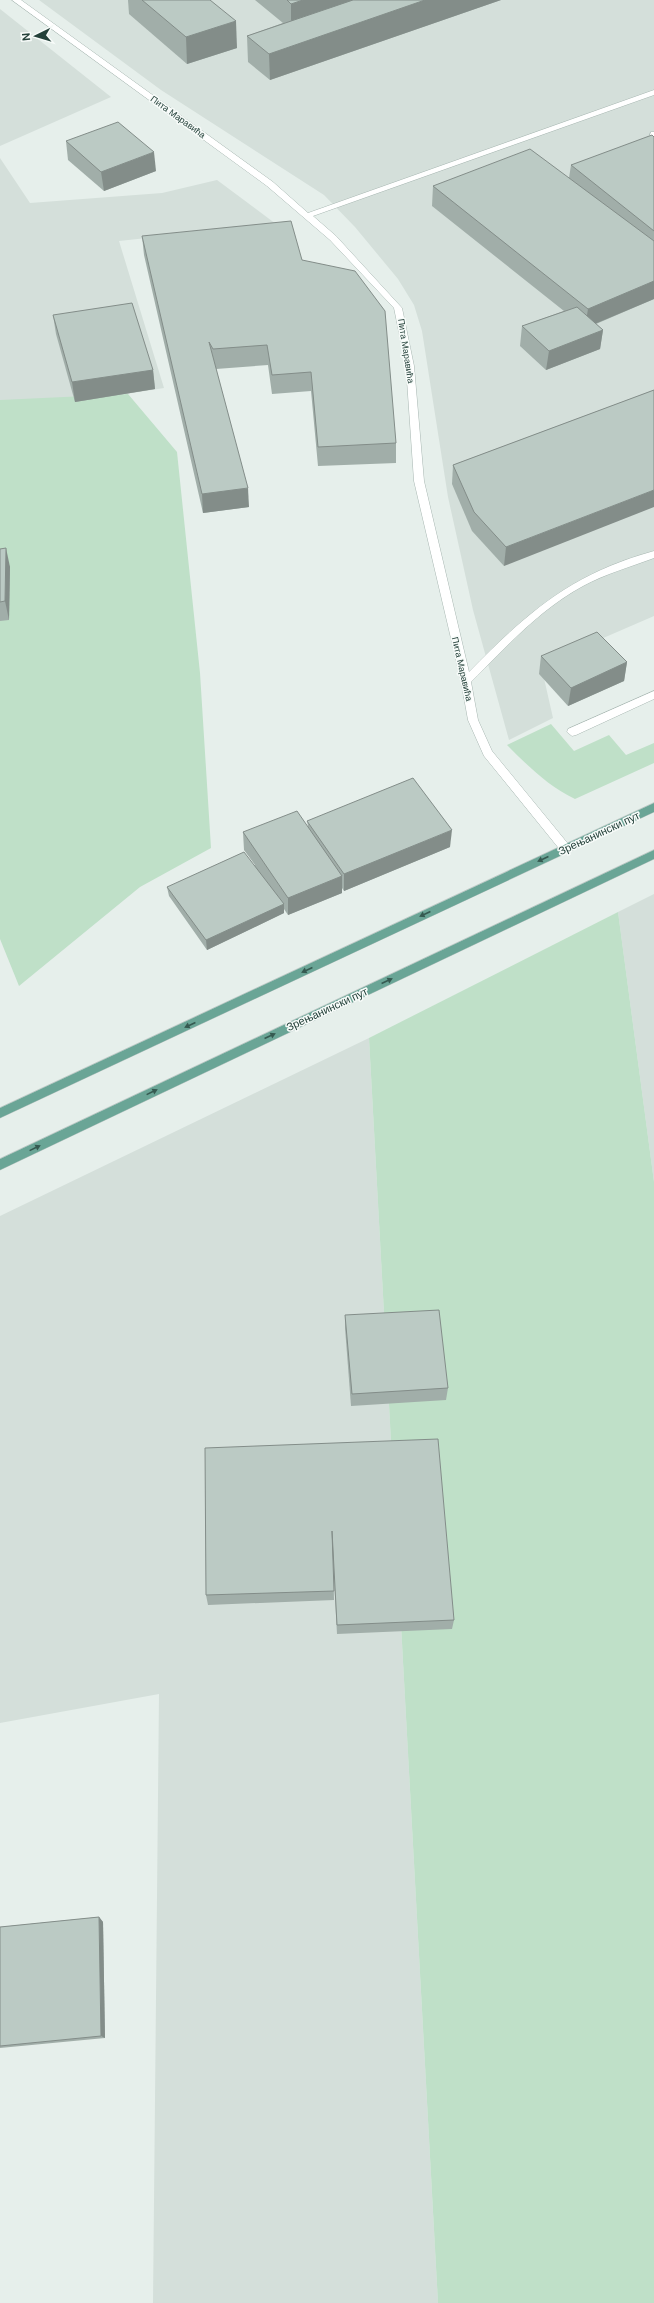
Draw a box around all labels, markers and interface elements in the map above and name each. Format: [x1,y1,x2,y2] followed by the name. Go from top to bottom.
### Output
[16,16,56,56] north arrow
[19,32,33,41] text: N
[148,93,208,141] street label: Пита Маравића
[395,318,417,384] street label: Пита Маравића
[449,636,475,702] street label: Пита Маравића
[556,808,642,858] street label: Зрењанински пут
[537,856,548,862] one-way arrow
[419,911,431,917] one-way arrow
[302,967,313,973] one-way arrow
[382,978,393,984] one-way arrow
[284,984,370,1034] street label: Зрењанински пут
[184,1022,195,1028] one-way arrow
[264,1033,275,1039] one-way arrow
[147,1089,158,1095] one-way arrow
[29,1145,41,1151] one-way arrow

